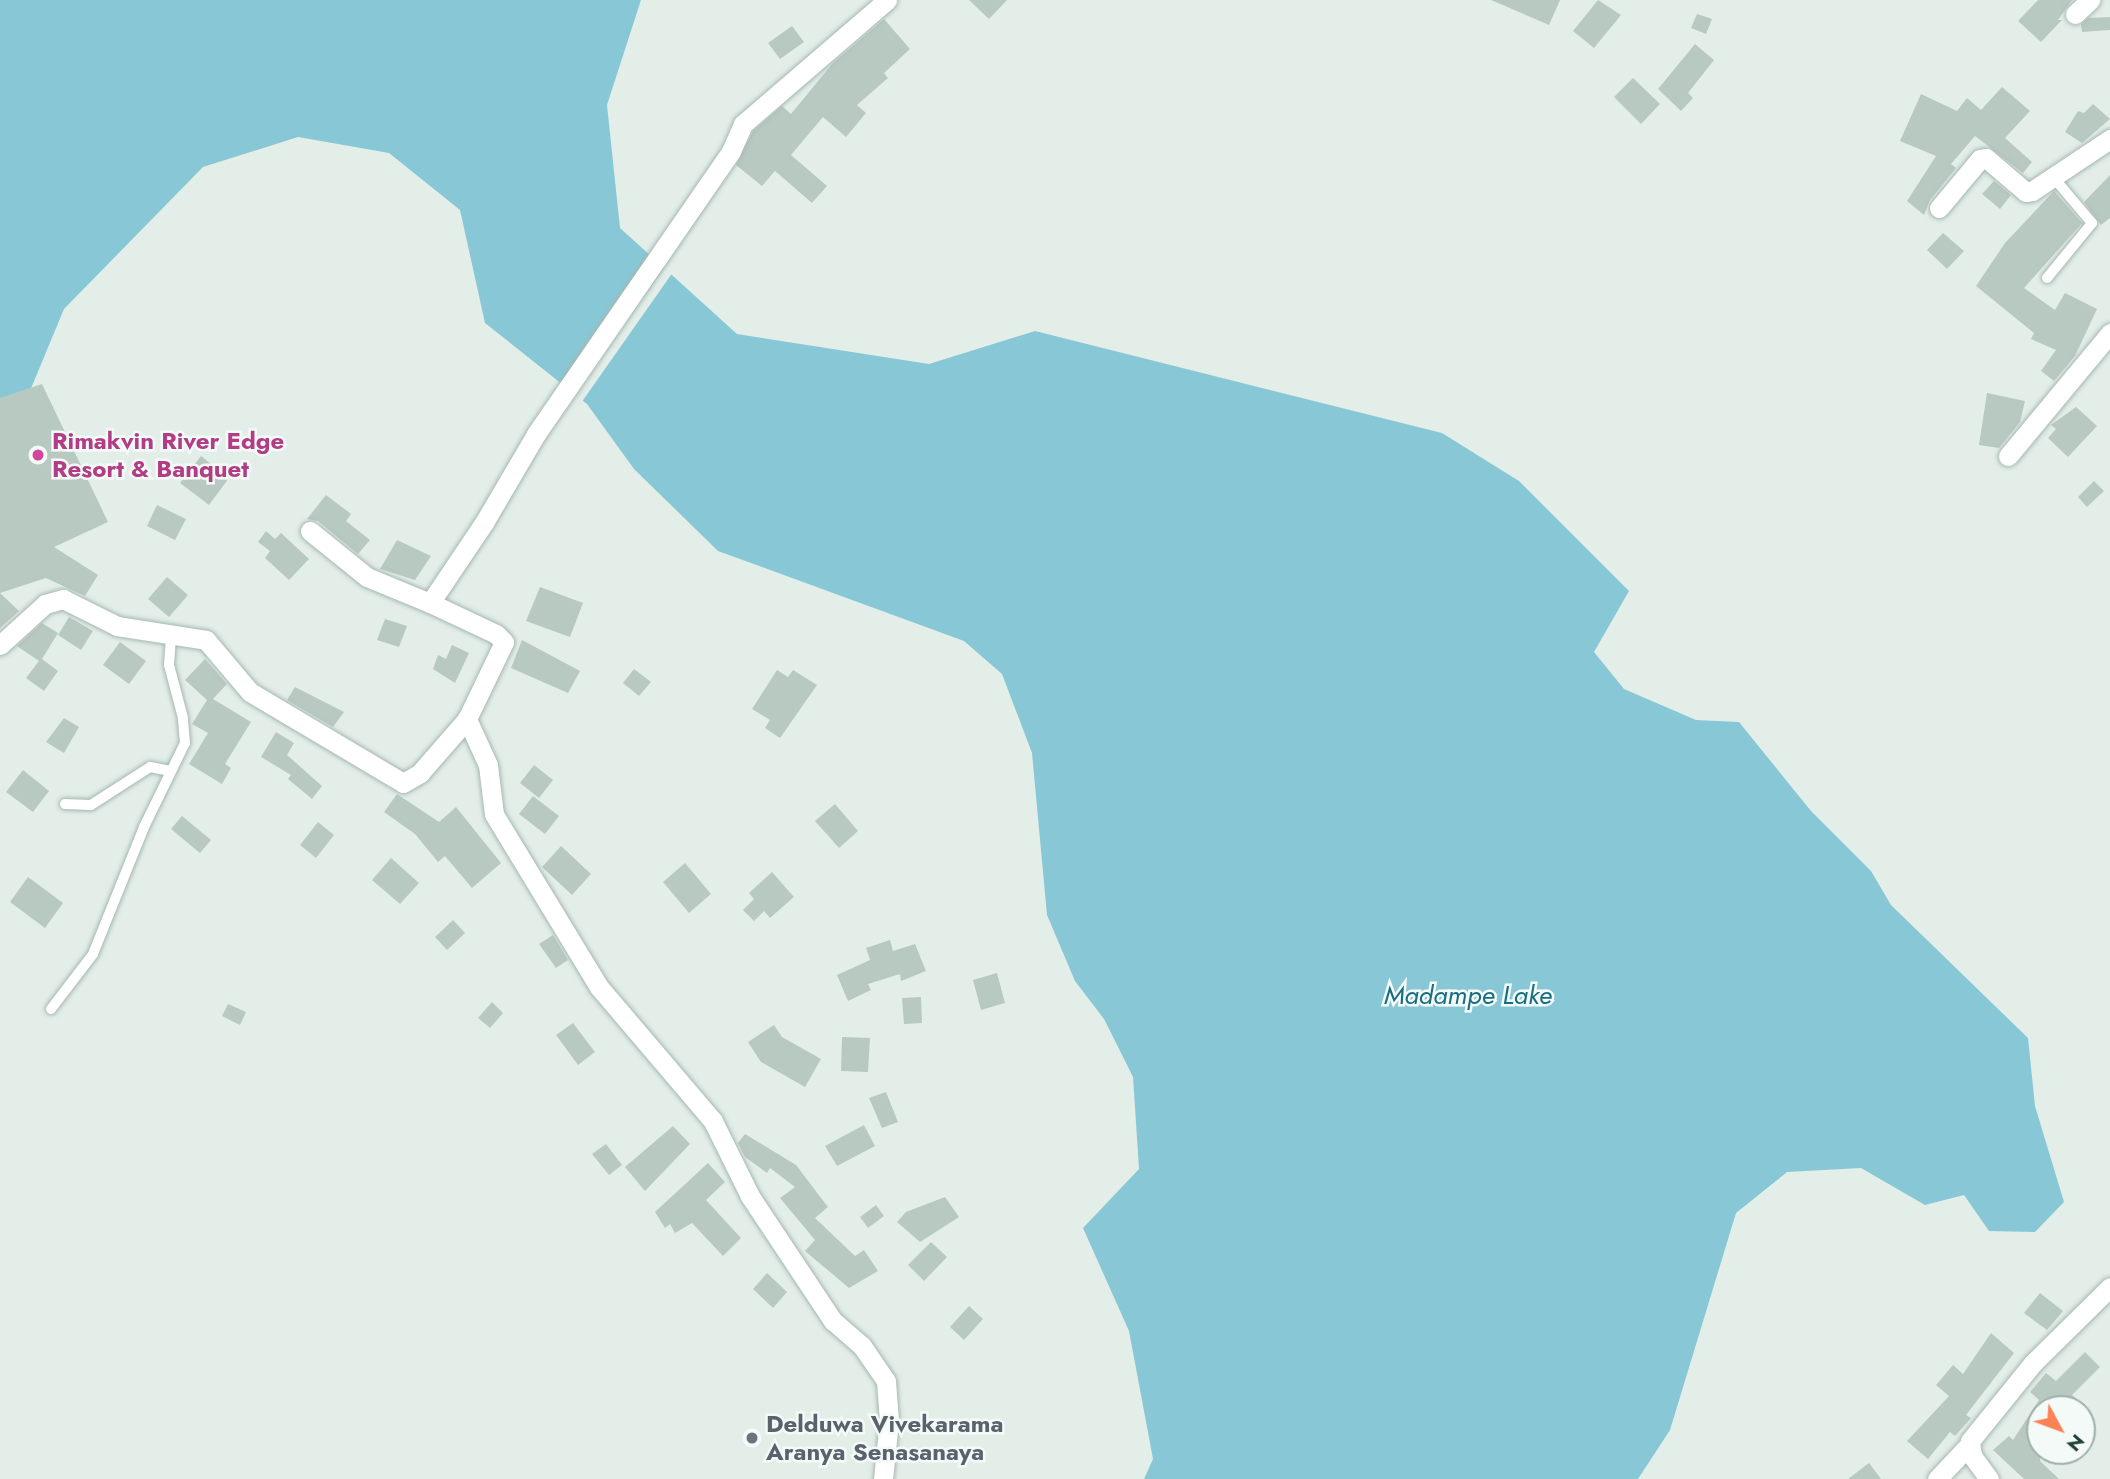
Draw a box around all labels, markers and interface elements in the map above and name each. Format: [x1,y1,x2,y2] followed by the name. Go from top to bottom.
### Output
[52,427,284,483] place label: Rimakvin River Edge Resort & Banquet
[30,447,46,463] marker: Rimakvin River Edge Resort & Banquet
[1384,980,1552,1012] water label: Madampe Lake
[2026,1395,2096,1465] north arrow
[766,1410,1003,1466] place label: Delduwa Vivekarama Aranya Senasanaya
[2061,1428,2091,1457] text: N
[744,1430,760,1446] marker: Delduwa Vivekarama Aranya Senasanaya

